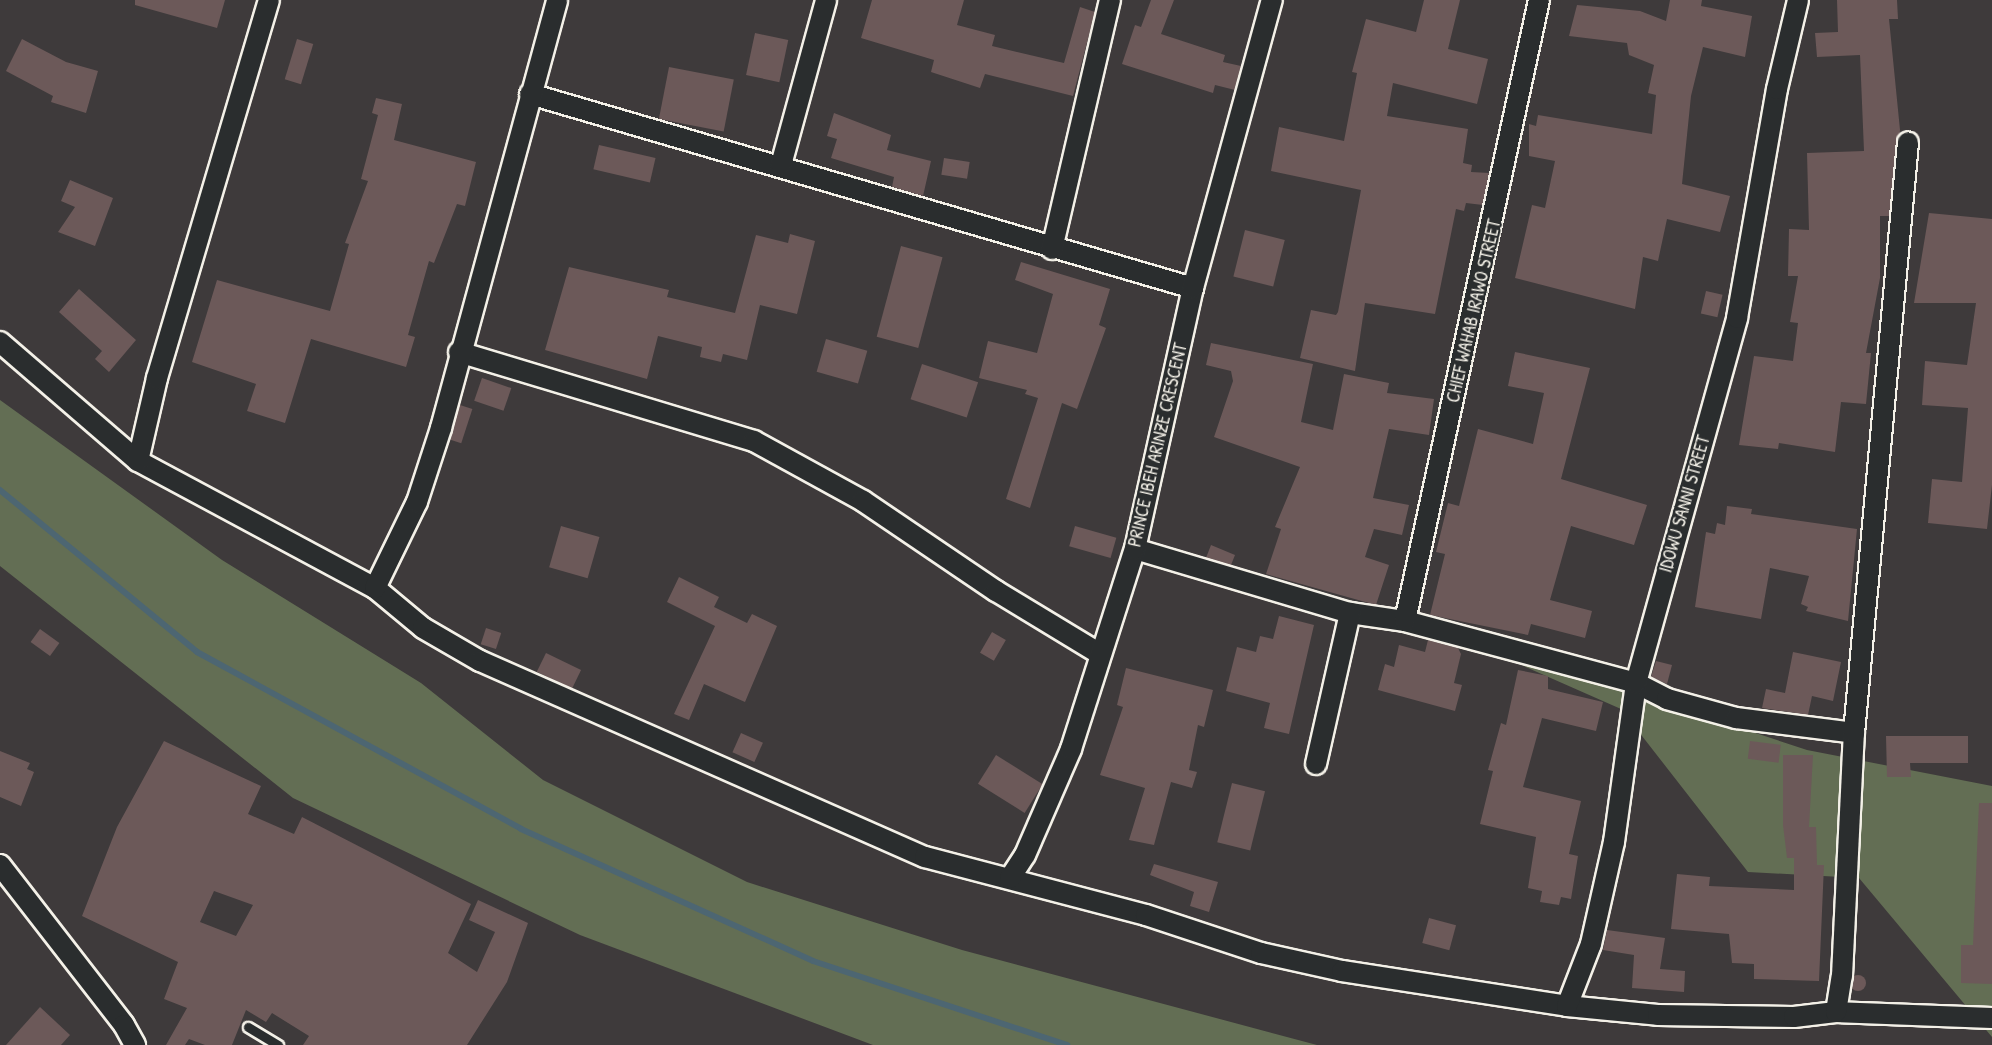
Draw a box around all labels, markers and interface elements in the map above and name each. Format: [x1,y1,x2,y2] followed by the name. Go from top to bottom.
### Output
[1442,217,1506,405] street label: CHIEF WAHAB IRAWO STREET
[1124,341,1192,549] street label: PRINCE IBEH ARINZE CRESCENT
[1655,433,1715,575] street label: IDOWU SANNI STREET

